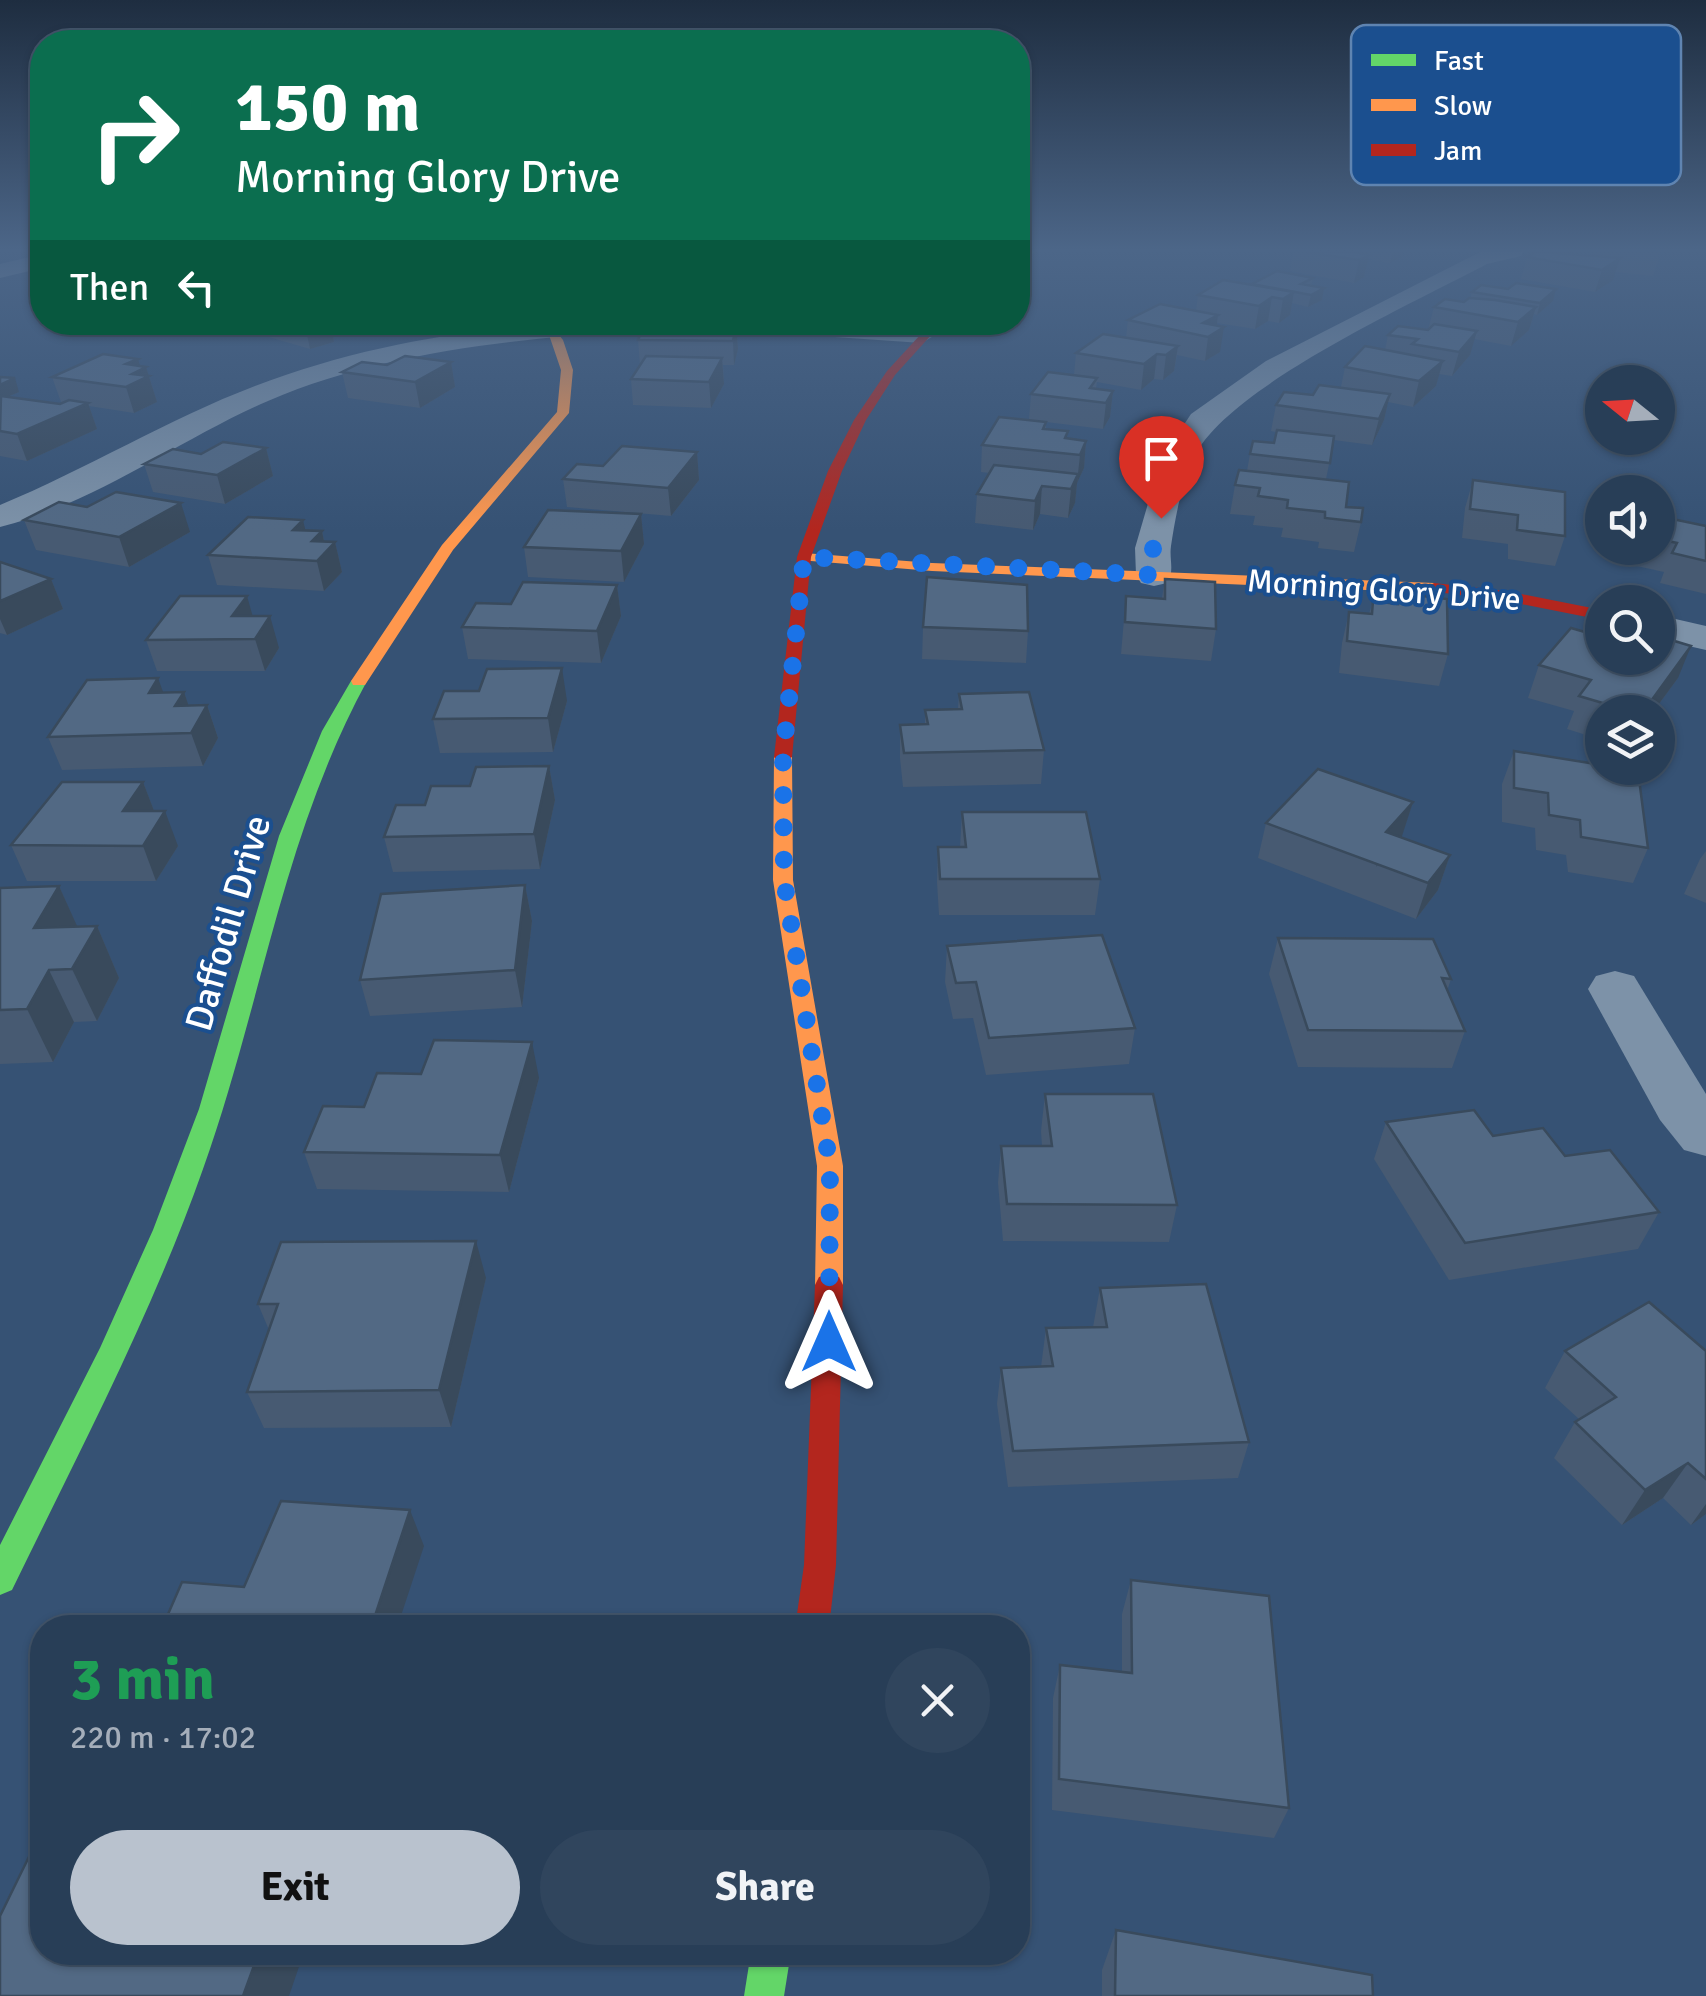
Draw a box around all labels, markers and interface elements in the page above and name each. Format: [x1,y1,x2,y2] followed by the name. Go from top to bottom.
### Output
[1351,25,1681,185] legend
[1434,44,1484,78] text: Fast
[235,64,420,150] text: 150 m
[70,70,200,200] icon: right
[1434,89,1492,123] text: Slow
[1434,134,1482,168] text: Jam
[235,150,621,205] text: Morning Glory Drive
[169,260,224,315] icon: left
[70,264,149,311] text: Then
[1585,365,1675,455] north arrow
[1585,365,1675,785] map controls
[1119,416,1204,519] pin
[1134,431,1189,486] icon: arrive
[1585,475,1675,565] button: sound
[1246,561,1522,619] street label: Morning Glory Drive
[1585,585,1675,675] button: search
[1585,695,1675,785] button: layers
[175,810,281,1036] street label: Daffodil Drive
[777,1290,881,1394] position arrow
[70,1643,215,1717] text: 3 min
[885,1648,990,1753] button: close
[70,1718,256,1757] text: 220 m · 17:02
[70,1830,520,1945] button: Exit
[540,1830,990,1945] button: Share

